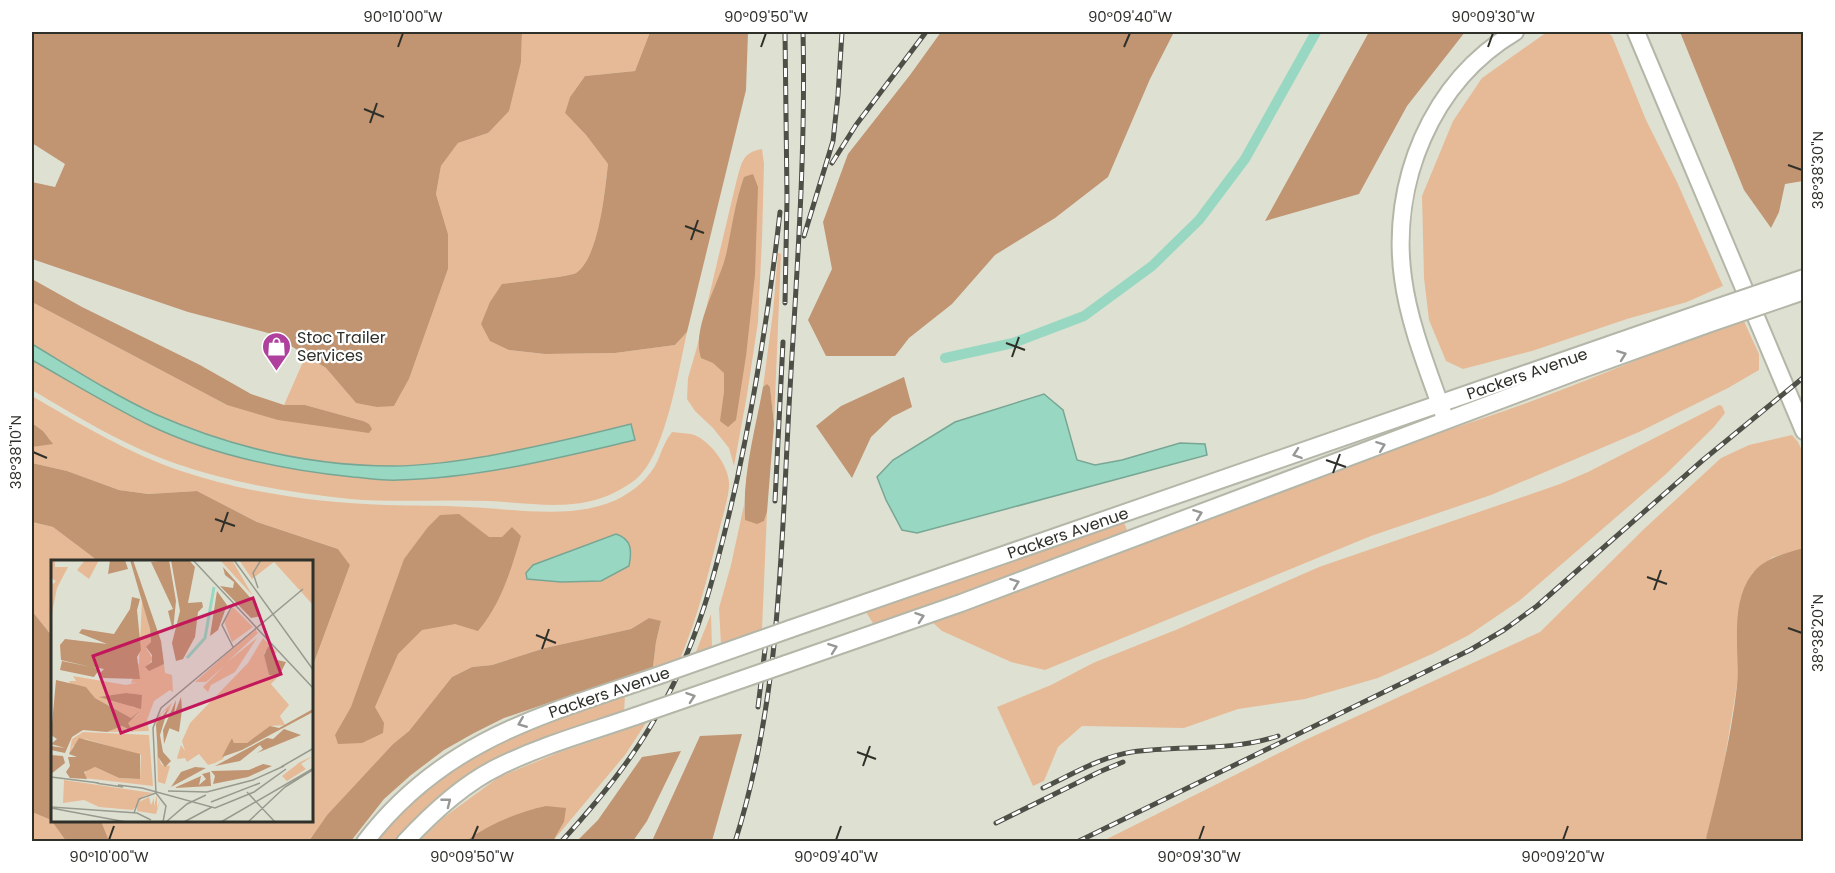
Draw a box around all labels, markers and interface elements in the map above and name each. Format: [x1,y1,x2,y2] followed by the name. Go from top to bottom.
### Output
[363,6,443,27] text: 90°10'00"W
[724,6,808,27] text: 90°09'50"W
[1088,6,1172,27] text: 90°09'40"W
[1451,6,1535,27] text: 90°09'30"W
[1807,131,1828,209] text: 38°38'30"N
[297,326,386,367] place label: Stoc Trailer Services
[260,330,292,372] shop icon: Stoc Trailer Services
[1463,342,1591,405] street label: Packers Avenue
[1616,349,1627,362] one-way arrow
[5,415,26,489] text: 38°38'10"N
[1375,440,1385,453] one-way arrow
[1292,447,1303,459] one-way arrow
[1004,501,1132,565] street label: Packers Avenue
[1192,509,1203,521] one-way arrow
[51,560,314,822] inset map
[1010,577,1020,590] one-way arrow
[1807,594,1828,672] text: 38°38'20"N
[914,612,925,625] one-way arrow
[827,642,838,655] one-way arrow
[546,661,673,724] street label: Packers Avenue
[685,692,696,705] one-way arrow
[518,716,528,729] one-way arrow
[440,798,451,809] one-way arrow
[69,846,149,867] text: 90°10'00"W
[430,846,514,867] text: 90°09'50"W
[794,846,878,867] text: 90°09'40"W
[1157,846,1241,867] text: 90°09'30"W
[1521,846,1605,867] text: 90°09'20"W

